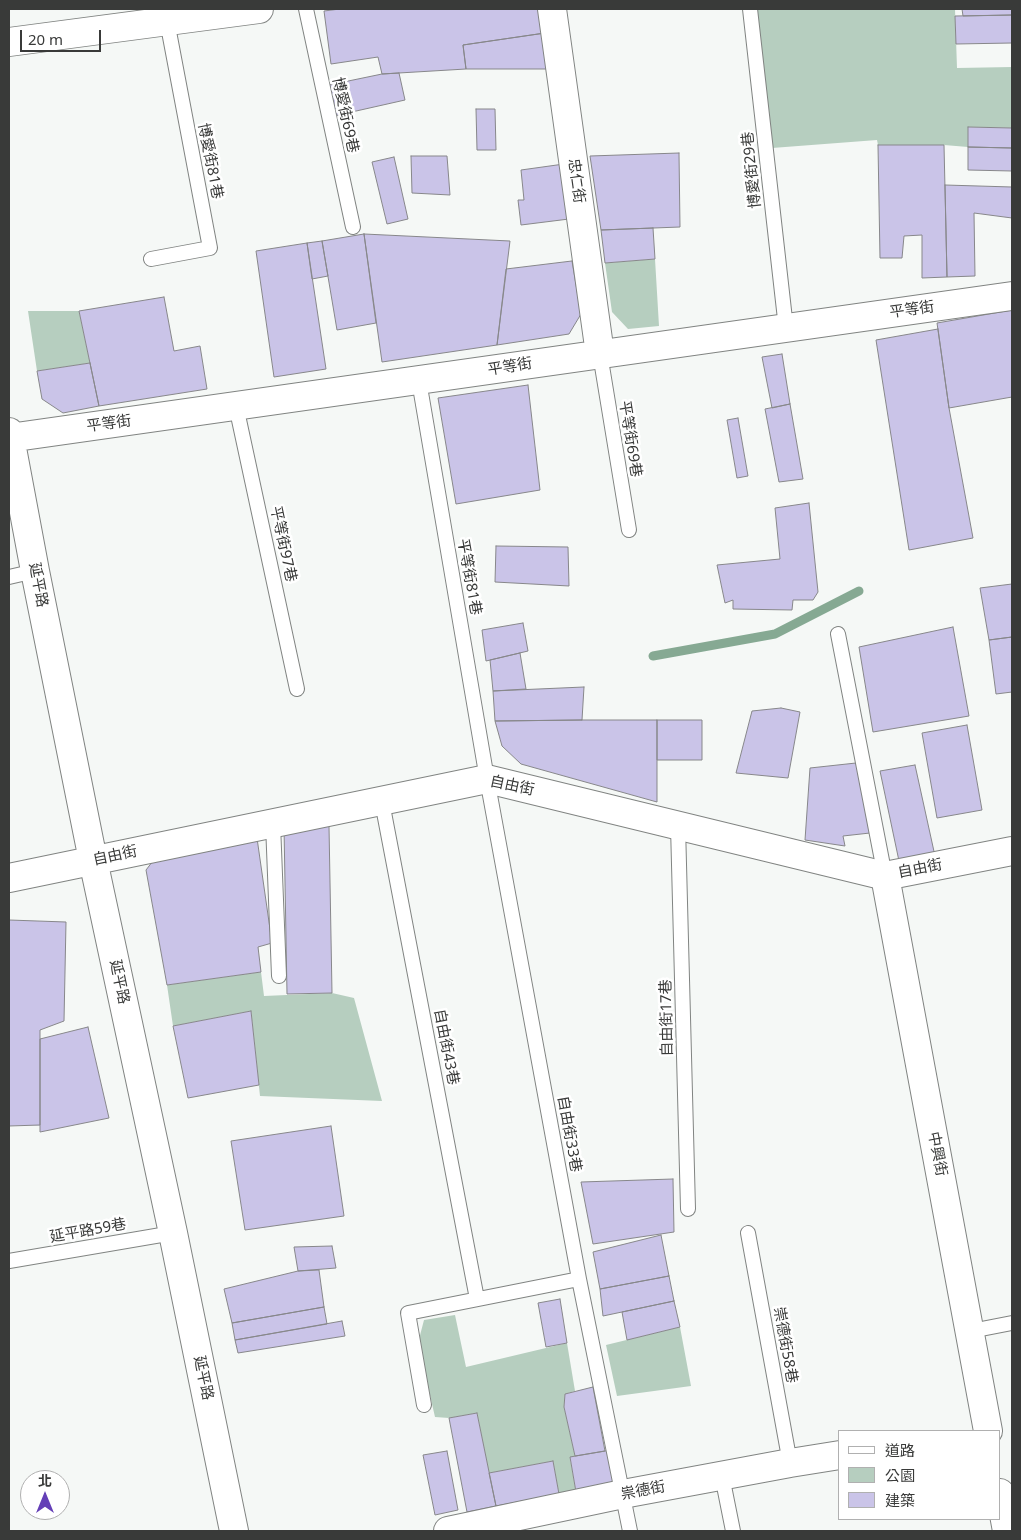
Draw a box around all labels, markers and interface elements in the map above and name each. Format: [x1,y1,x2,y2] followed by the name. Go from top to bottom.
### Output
[22,20,104,52] scale bar
[28,29,63,49] text: 20 m
[328,75,362,155] street label: 博愛街69巷
[194,121,226,201] street label: 博愛街81巷
[739,131,765,209] street label: 博愛街29巷
[564,157,588,205] street label: 忠仁街
[888,298,936,322] street label: 平等街
[486,355,534,379] street label: 平等街
[615,399,645,479] street label: 平等街69巷
[85,412,133,436] street label: 平等街
[266,504,300,584] street label: 平等街97巷
[453,537,485,617] street label: 平等街81巷
[25,561,51,609] street label: 延平路
[488,773,536,799] street label: 自由街
[91,843,139,869] street label: 自由街
[896,856,944,882] street label: 自由街
[106,958,132,1006] street label: 延平路
[657,979,677,1057] street label: 自由街17巷
[430,1007,462,1087] street label: 自由街43巷
[553,1094,585,1174] street label: 自由街33巷
[924,1130,950,1178] street label: 中興街
[48,1215,128,1247] street label: 延平路59巷
[769,1305,801,1385] street label: 崇德街58巷
[190,1354,216,1402] street label: 延平路
[838,1430,1001,1520] legend
[885,1440,915,1460] text: 道路
[885,1465,915,1485] text: 公園
[20,1470,70,1520] north arrow
[38,1471,52,1490] text: 北
[619,1478,667,1504] street label: 祟德街
[885,1490,915,1510] text: 建築

